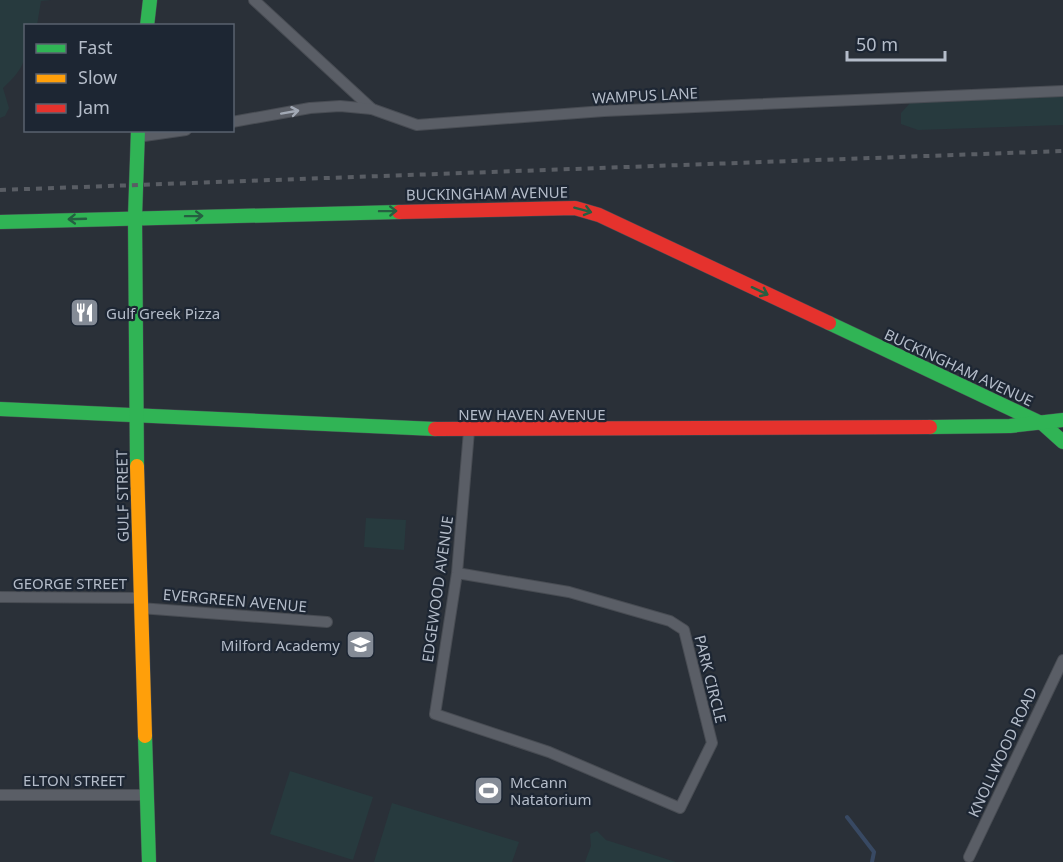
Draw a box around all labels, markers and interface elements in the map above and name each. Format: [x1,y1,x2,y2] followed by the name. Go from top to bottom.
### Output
[24,24,234,132] legend
[847,24,944,62] scale bar
[856,32,898,56] text: 50 m
[78,35,113,59] text: Fast
[78,65,117,89] text: Slow
[592,82,698,108] street label: WAMPUS LANE
[76,95,110,119] text: Jam
[280,106,299,117] one-way arrow
[406,182,568,204] street label: BUCKINGHAM AVENUE
[378,205,398,217] one-way arrow
[573,205,592,217] one-way arrow
[183,210,203,221] one-way arrow
[67,214,87,225] one-way arrow
[751,286,769,298] one-way arrow
[69,297,101,329] restaurant icon: Gulf Greek Pizza
[106,303,220,323] place label: Gulf Greek Pizza
[881,324,1037,410] street label: BUCKINGHAM AVENUE
[458,404,606,424] street label: NEW HAVEN AVENUE
[111,449,133,542] street label: GULF STREET
[417,514,457,664] street label: EDGEWOOD AVENUE
[13,573,128,593] street label: GEORGE STREET
[162,584,308,616] street label: EVERGREEN AVENUE
[345,629,377,661] school or university icon: Milford Academy
[690,633,732,725] street label: PARK CIRCLE
[221,635,340,655] place label: Milford Academy
[963,684,1041,820] street label: KNOLLWOOD ROAD
[23,770,126,790] street label: ELTON STREET
[510,772,592,809] place label: McCann Natatorium
[473,775,505,807] sports icon: McCann Natatorium

